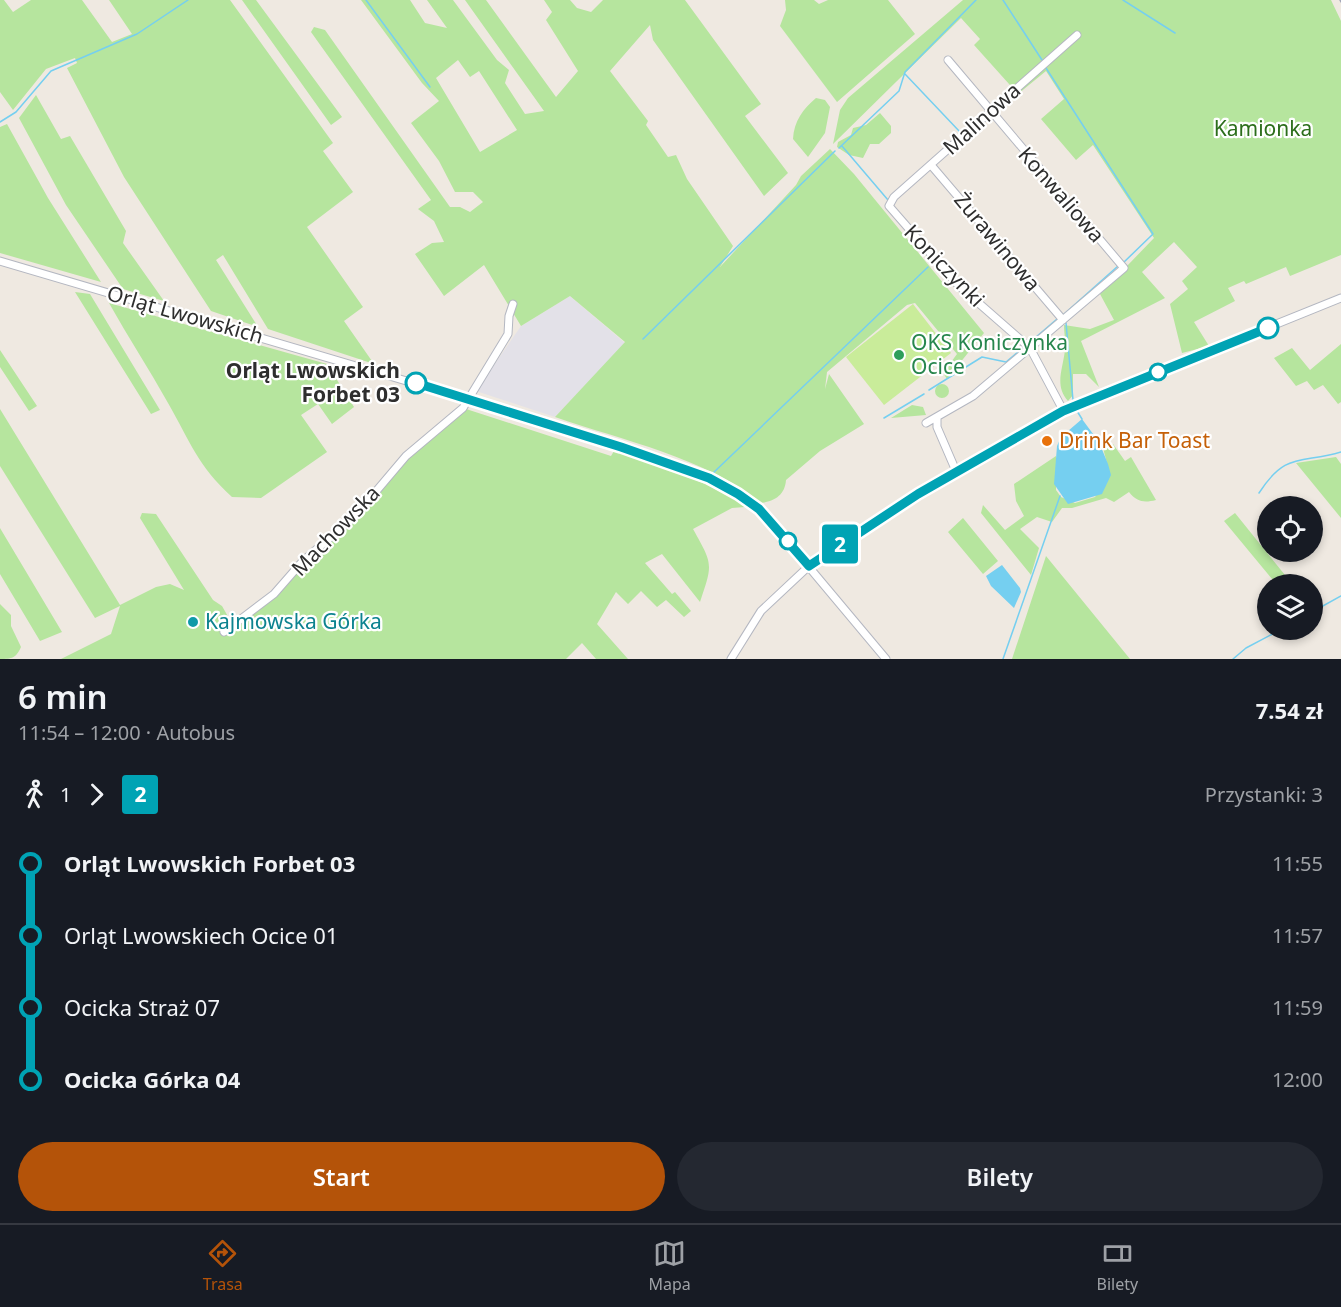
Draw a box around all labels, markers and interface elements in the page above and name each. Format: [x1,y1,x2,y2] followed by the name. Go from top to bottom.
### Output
[937,76,1026,161] street label: Malinowa
[1214,114,1312,142] park label: Kamionka
[1012,140,1111,248] street label: Konwaliowa
[948,186,1047,297] street label: Żurawinowa
[898,218,991,313] street label: Koniczynki
[104,278,267,350] street label: Orląt Lwowskich
[1257,317,1279,339] unlabelled marker
[911,328,1068,380] place label: OKS Koniczynka Ocice
[892,348,906,362] marker: OKS Koniczynka Ocice
[226,356,400,408] place label: Orląt Lwowskich Forbet 03
[1149,363,1167,381] unlabelled marker
[405,372,427,394] marker: Orląt Lwowskich Forbet 03
[1059,426,1210,454] place label: Drink Bar Toast
[1040,434,1054,448] marker: Drink Bar Toast
[285,479,386,582] street label: Machowska
[1257,496,1323,640] map controls
[1257,496,1323,562] button: locate
[820,524,860,564] line badge: 2
[834,530,846,558] text: 2
[779,532,797,550] unlabelled marker
[1257,574,1323,640] button: layers
[205,607,382,635] place label: Kajmowska Górka
[186,615,200,629] marker: Kajmowska Górka
[18,674,108,719] text: 6 min
[1256,695,1323,725] text: 7.54 zł
[18,719,235,746] text: 11:54 – 12:00 · Autobus
[18,778,51,811] icon: walk
[80,778,113,811] icon: forward
[134,780,146,808] text: 2
[60,781,71,808] text: 1
[1205,781,1323,808] text: Przystanki: 3
[64,848,355,878] text: Orląt Lwowskich Forbet 03
[1272,850,1323,877] text: 11:55
[64,920,338,950] text: Orląt Lwowskiech Ocice 01
[1272,922,1323,949] text: 11:57
[64,992,220,1022] text: Ocicka Straż 07
[1272,994,1323,1021] text: 11:59
[64,1064,240,1094] text: Ocicka Górka 04
[1272,1066,1323,1093] text: 12:00
[18,1142,665,1211] button: Start
[677,1142,1323,1211] button: Bilety
[203,1237,243,1295] tab: Trasa
[649,1237,691,1295] tab: Mapa
[1097,1237,1138,1295] tab: Bilety

